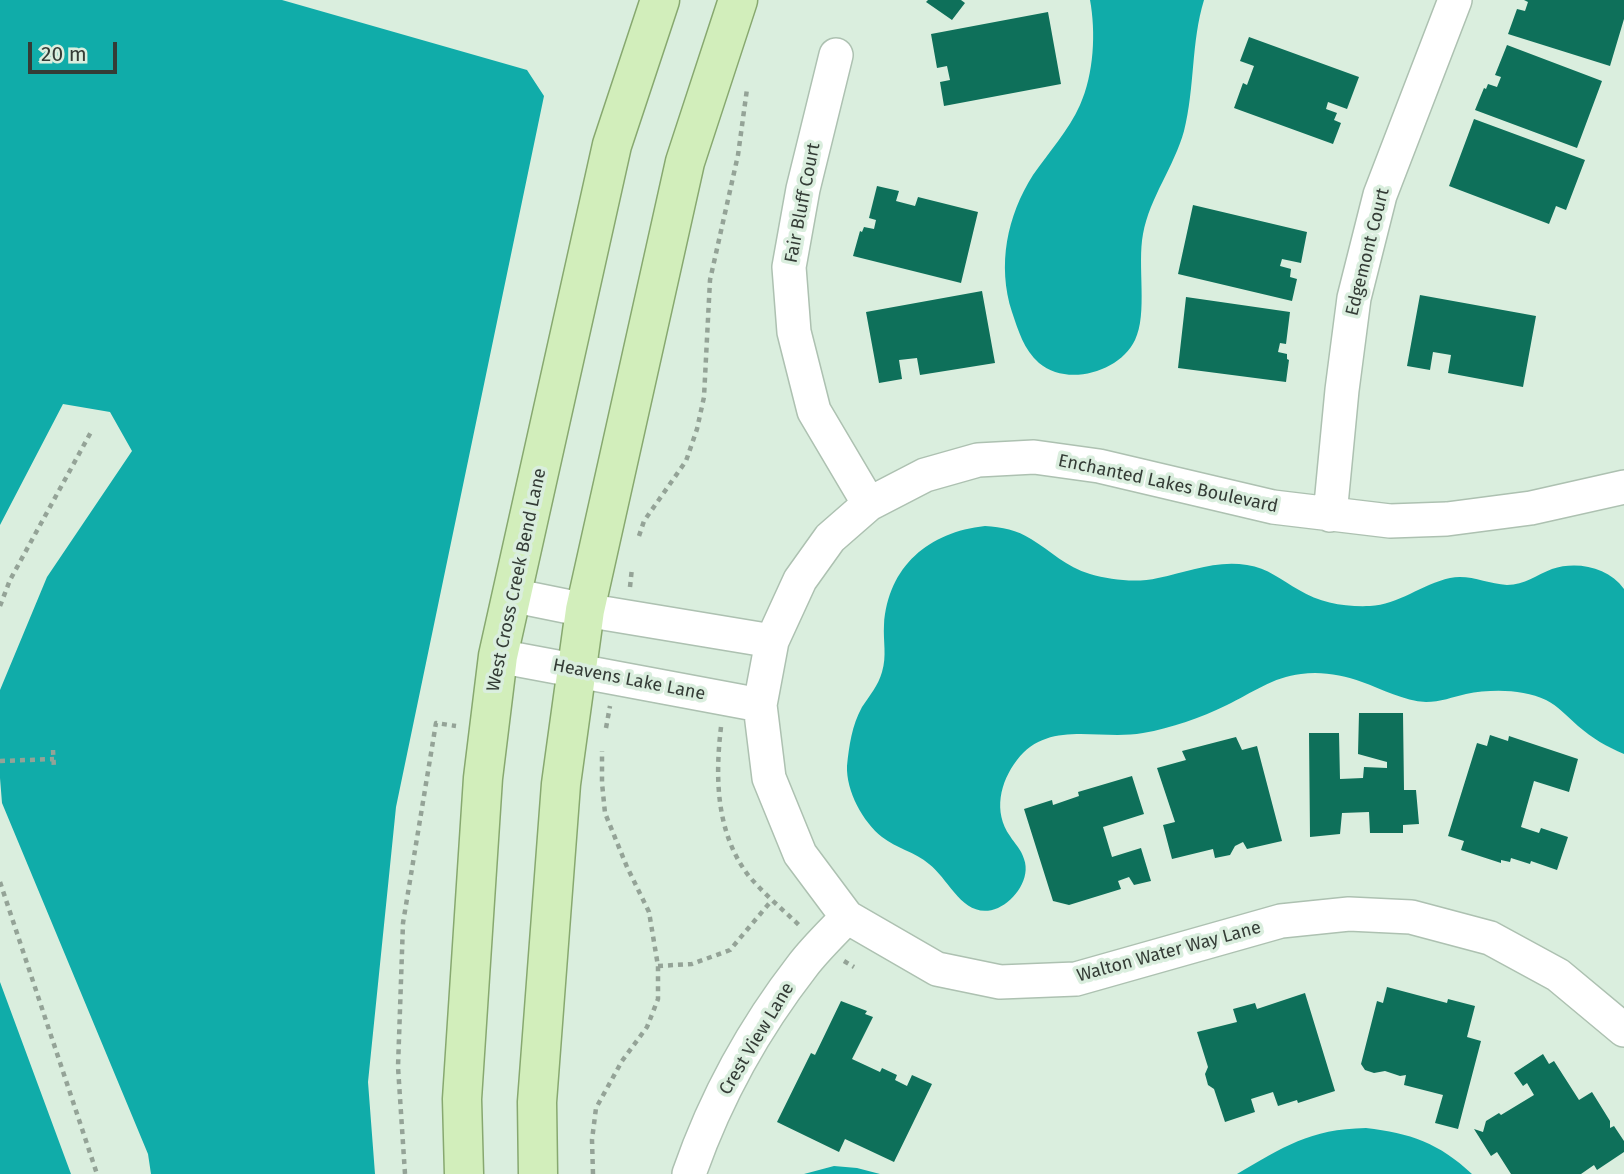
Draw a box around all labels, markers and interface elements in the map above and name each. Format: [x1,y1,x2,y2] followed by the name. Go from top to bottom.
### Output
[32,28,121,72] scale bar
[41,41,87,67] text: 20 m
[781,141,825,265] street label: Fair Bluff Court
[1342,186,1394,318] street label: Edgemont Court
[1056,450,1280,518] street label: Enchanted Lakes Boulevard
[483,466,551,694] street label: West Cross Creek Bend Lane
[551,655,707,705] street label: Heavens Lake Lane
[1075,917,1263,987] street label: Walton Water Way Lane
[715,979,799,1099] street label: Crest View Lane

